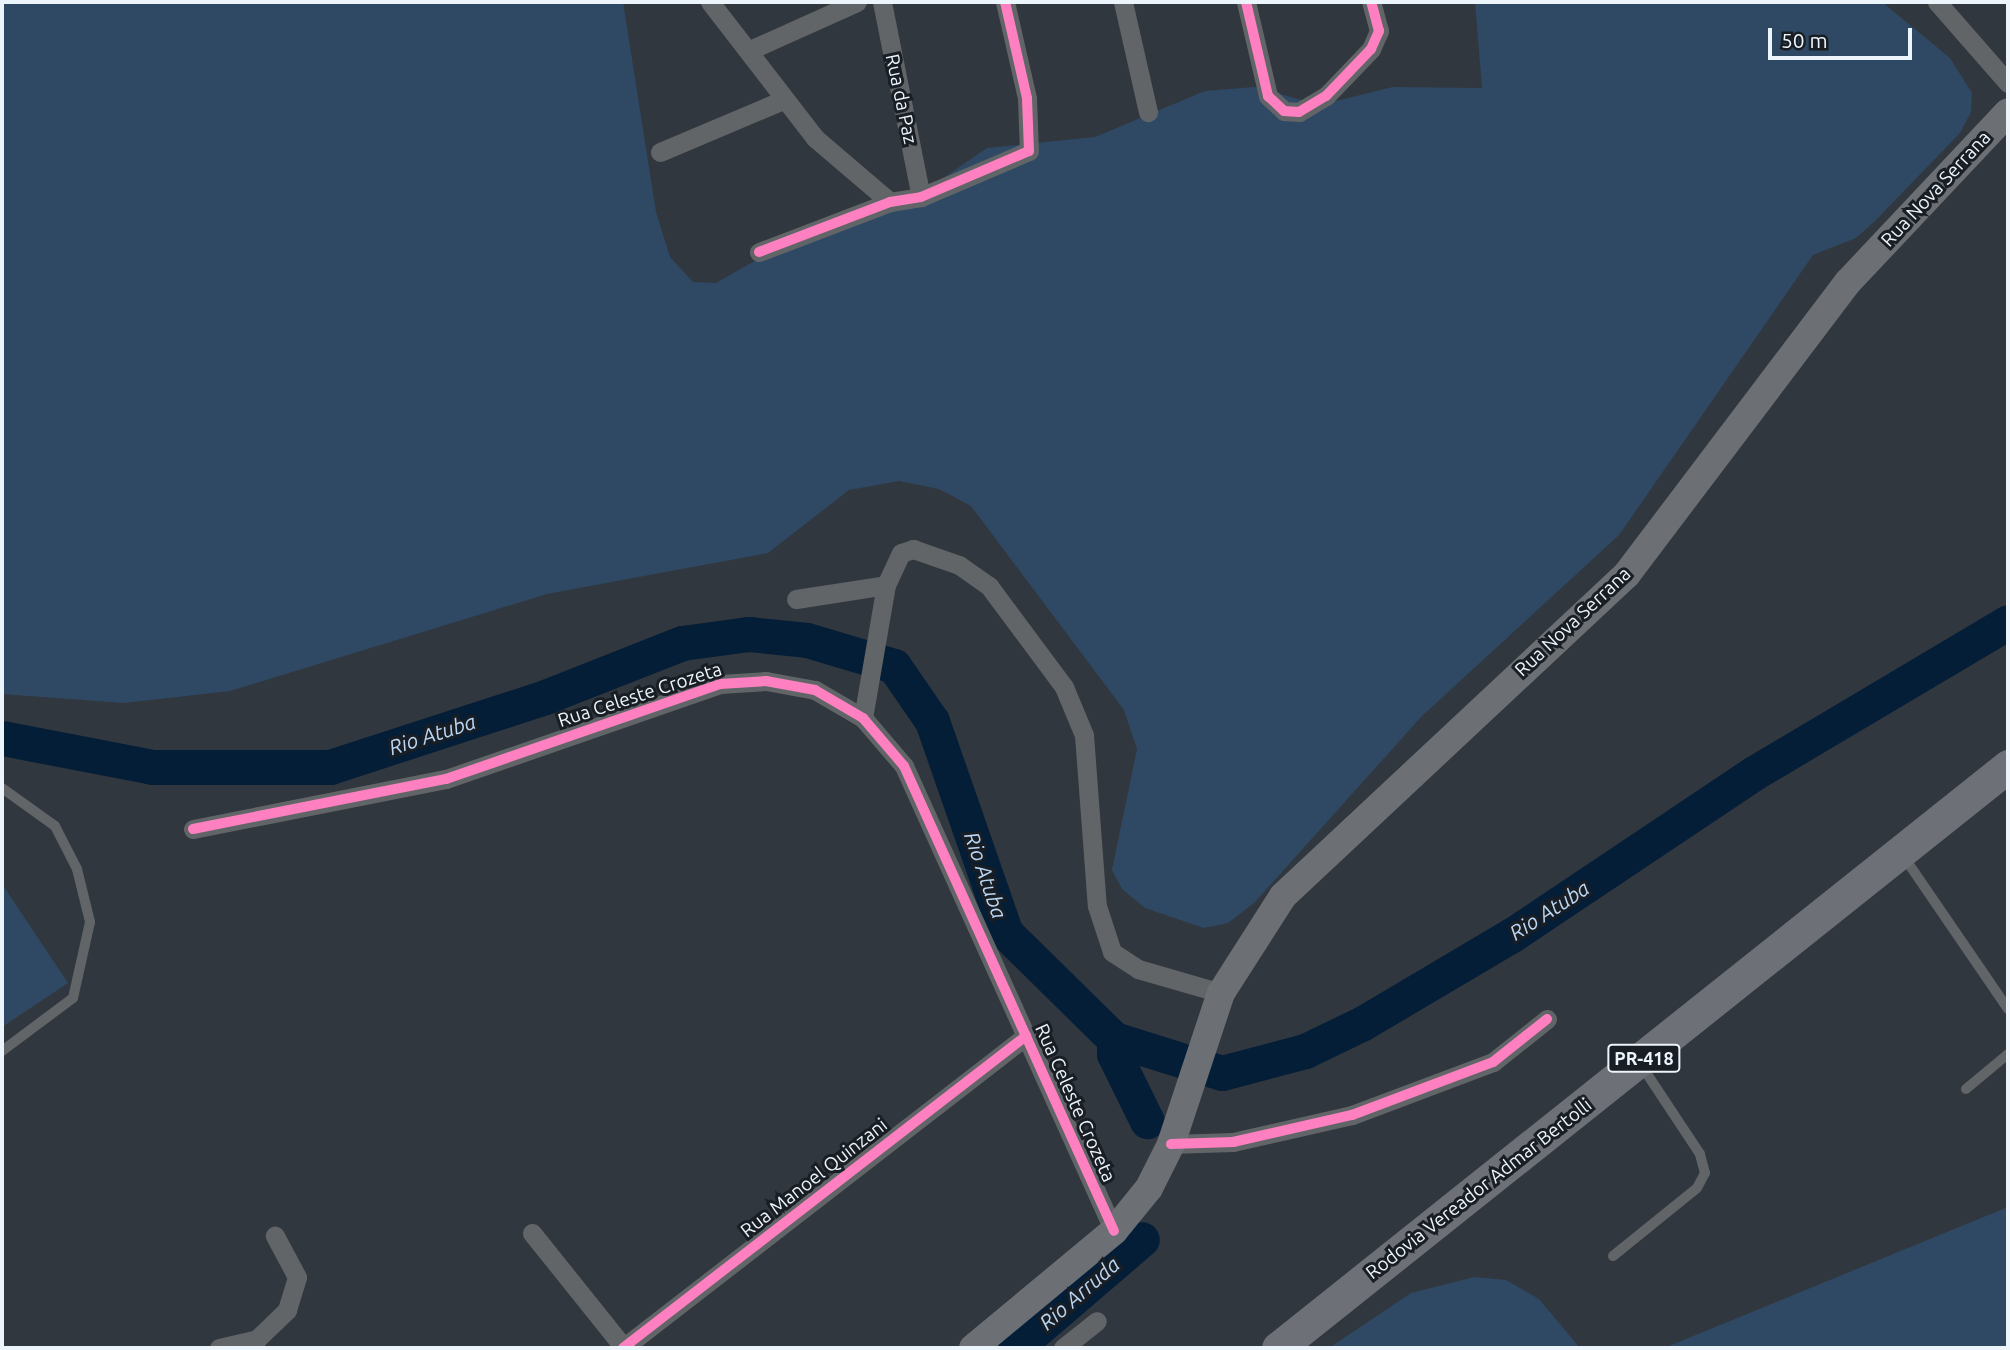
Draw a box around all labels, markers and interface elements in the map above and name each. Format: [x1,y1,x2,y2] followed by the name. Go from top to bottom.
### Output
[1772,14,1916,58] scale bar
[1781,28,1828,52] text: 50 m
[880,52,922,146] street label: Rua da Paz
[1877,126,1995,252] street label: Rua Nova Serrana
[1510,563,1636,681] street label: Rua Nova Serrana
[555,658,725,732] street label: Rua Celeste Crozeta
[385,708,479,760] water label: Rio Atuba
[959,828,1013,922] water label: Rio Atuba
[1504,875,1594,945] water label: Rio Atuba
[1030,1020,1120,1186] street label: Rua Celeste Crozeta
[1607,1044,1681,1072] road number: PR-418
[1362,1094,1596,1284] street label: Rodovia Vereador Admar Bertolli
[736,1114,892,1242] street label: Rua Manoel Quinzani
[1034,1251,1124,1335] water label: Rio Arruda

